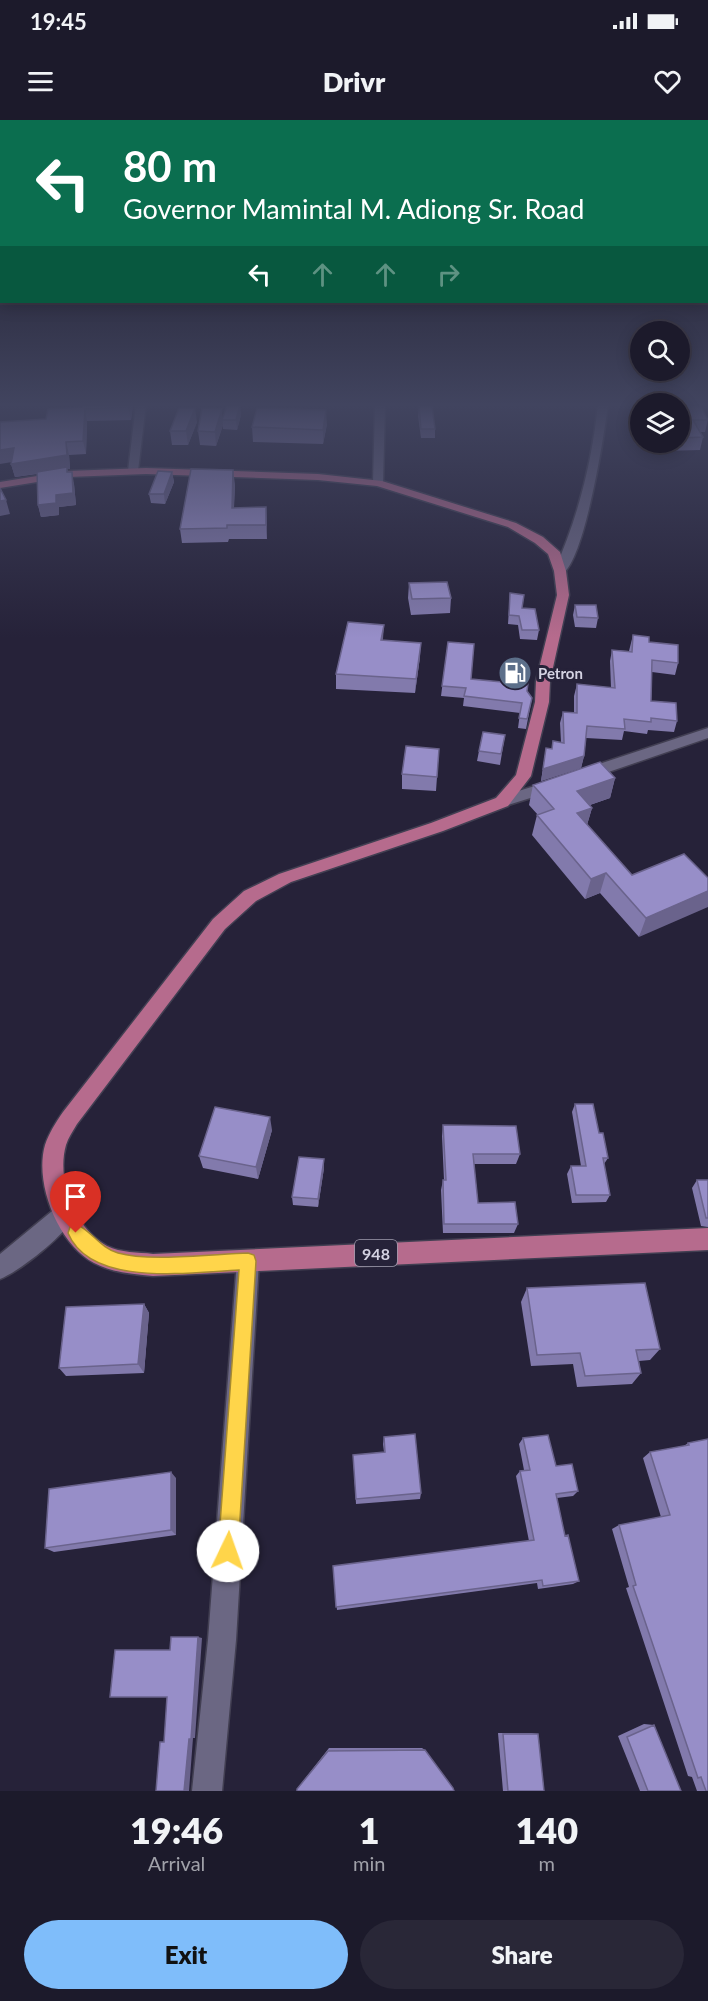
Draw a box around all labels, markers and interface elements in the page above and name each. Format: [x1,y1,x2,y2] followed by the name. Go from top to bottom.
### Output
[30,8,87,35] text: 19:45
[24,65,57,98] icon: menu
[323,65,385,98] text: Drivr
[651,65,684,98] icon: heart
[123,141,217,191] text: 80 m
[24,144,102,222] icon: left
[123,192,584,225] text: Governor Mamintal M. Adiong Sr. Road
[243,258,276,291] icon: left
[306,258,339,291] icon: ahead
[369,258,402,291] icon: ahead
[432,258,465,291] icon: right
[630,321,690,453] map controls
[630,321,690,381] button: search
[630,393,690,453] button: layers
[497,655,533,691] fuel station icon: Petron
[538,664,583,682] place label: Petron
[50,1171,101,1233] pin
[59,1180,92,1213] icon: arrive
[355,1240,397,1266] road number: 948
[196,1519,260,1583] position arrow
[130,1808,223,1852] text: 19:46
[359,1808,380,1852] text: 1
[515,1808,578,1852] text: 140
[148,1851,205,1875] text: Arrival
[353,1851,385,1875] text: min
[538,1851,555,1875] text: m
[24,1920,348,1989] button: Exit
[360,1920,684,1989] button: Share

